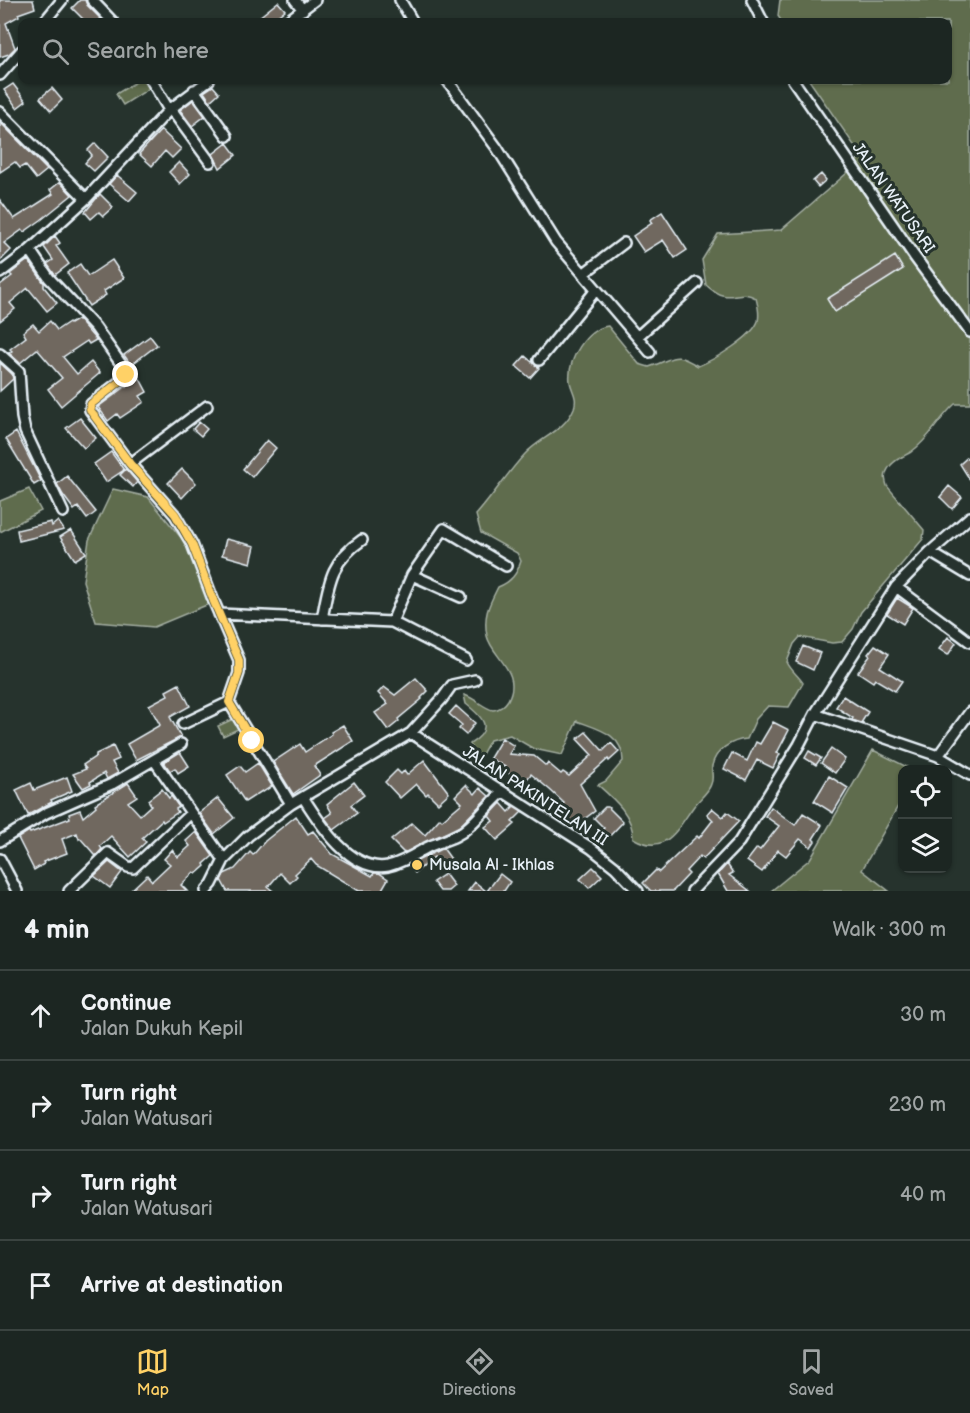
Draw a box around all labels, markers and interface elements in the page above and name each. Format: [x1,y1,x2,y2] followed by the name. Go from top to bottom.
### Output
[18,18,952,84] search box
[39,35,72,68] icon: search
[87,38,209,65] text: Search here
[848,139,938,257] street label: JALAN WATUSARI
[112,361,138,387] route end
[238,727,264,753] route start
[459,742,611,850] street label: JALAN PAKINTELAN III
[898,765,952,873] map controls
[898,765,952,819] button: locate
[898,819,952,873] button: layers
[429,856,554,875] place label: Musala Al - Ikhlas
[410,858,424,872] marker: Musala Al - Ikhlas
[24,915,89,946] text: 4 min
[833,918,946,942] text: Walk · 300 m
[81,990,171,1017] text: Continue
[24,999,57,1032] icon: ahead
[900,1003,946,1027] text: 30 m
[81,1017,243,1041] text: Jalan Dukuh Kepil
[81,1080,177,1107] text: Turn right
[24,1089,57,1122] icon: right
[889,1093,946,1117] text: 230 m
[81,1107,213,1131] text: Jalan Watusari
[81,1170,177,1197] text: Turn right
[24,1179,57,1212] icon: right
[900,1183,946,1207] text: 40 m
[81,1197,213,1221] text: Jalan Watusari
[24,1269,57,1302] icon: arrive
[81,1272,283,1299] text: Arrive at destination
[136,1345,169,1400] tab: Map
[442,1345,516,1400] tab: Directions
[789,1345,834,1400] tab: Saved

